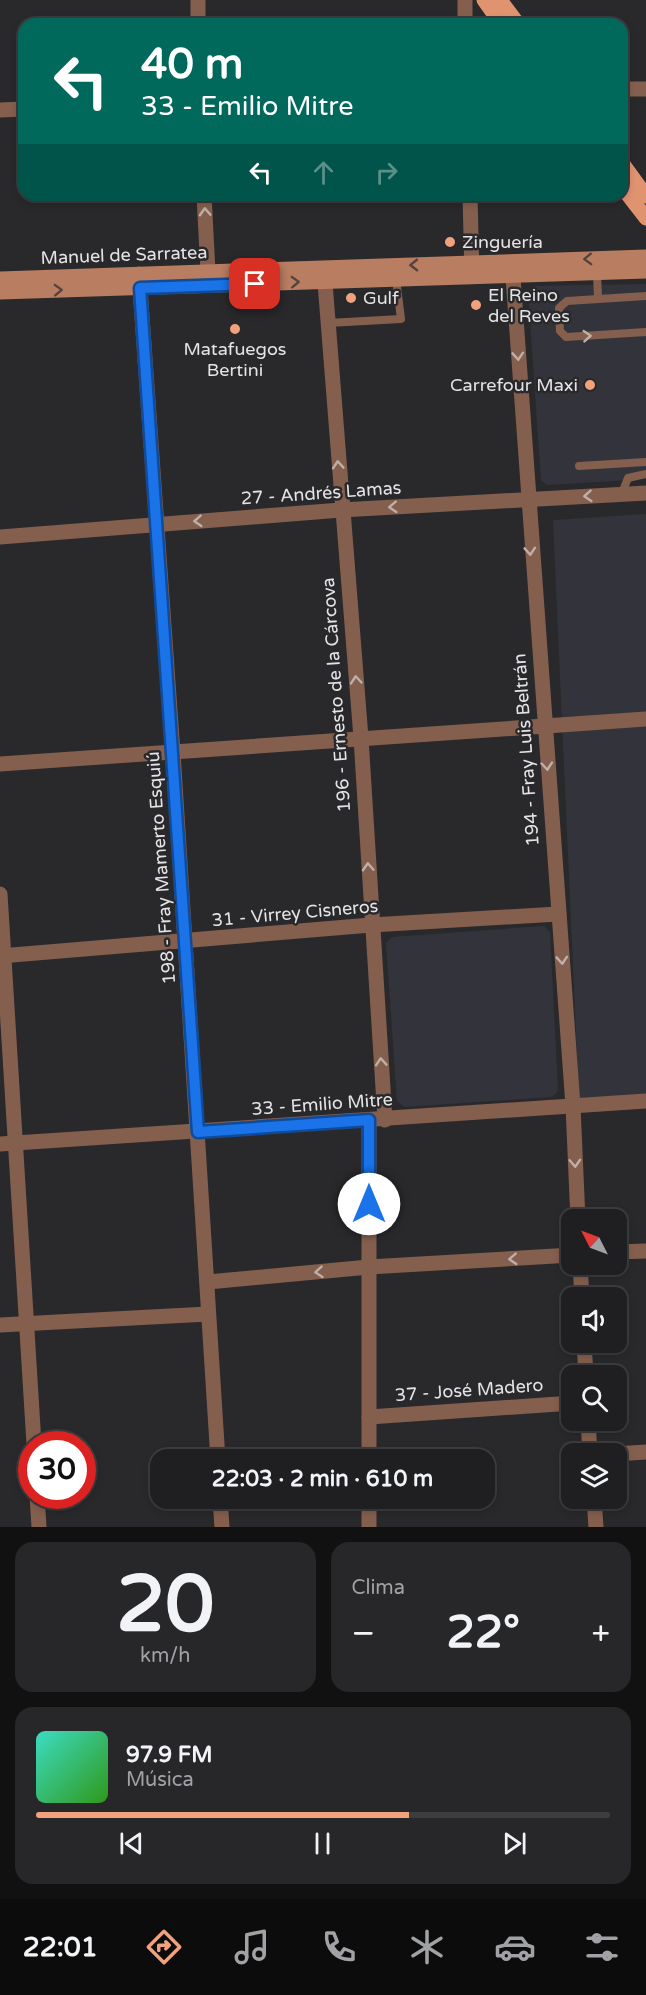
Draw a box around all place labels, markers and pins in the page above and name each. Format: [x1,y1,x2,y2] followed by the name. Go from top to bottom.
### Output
[462,231,543,253] place label: Zinguería
[443,235,457,249] marker: Zinguería
[229,258,280,309] pin
[488,284,570,327] place label: El Reino del Reves
[363,287,399,309] place label: Gulf
[344,291,358,305] marker: Gulf
[469,298,483,312] marker: El Reino del Reves
[228,322,242,336] marker: Matafuegos Bertini
[183,338,287,381] place label: Matafuegos Bertini
[450,374,578,396] place label: Carrefour Maxi
[583,378,597,392] marker: Carrefour Maxi

